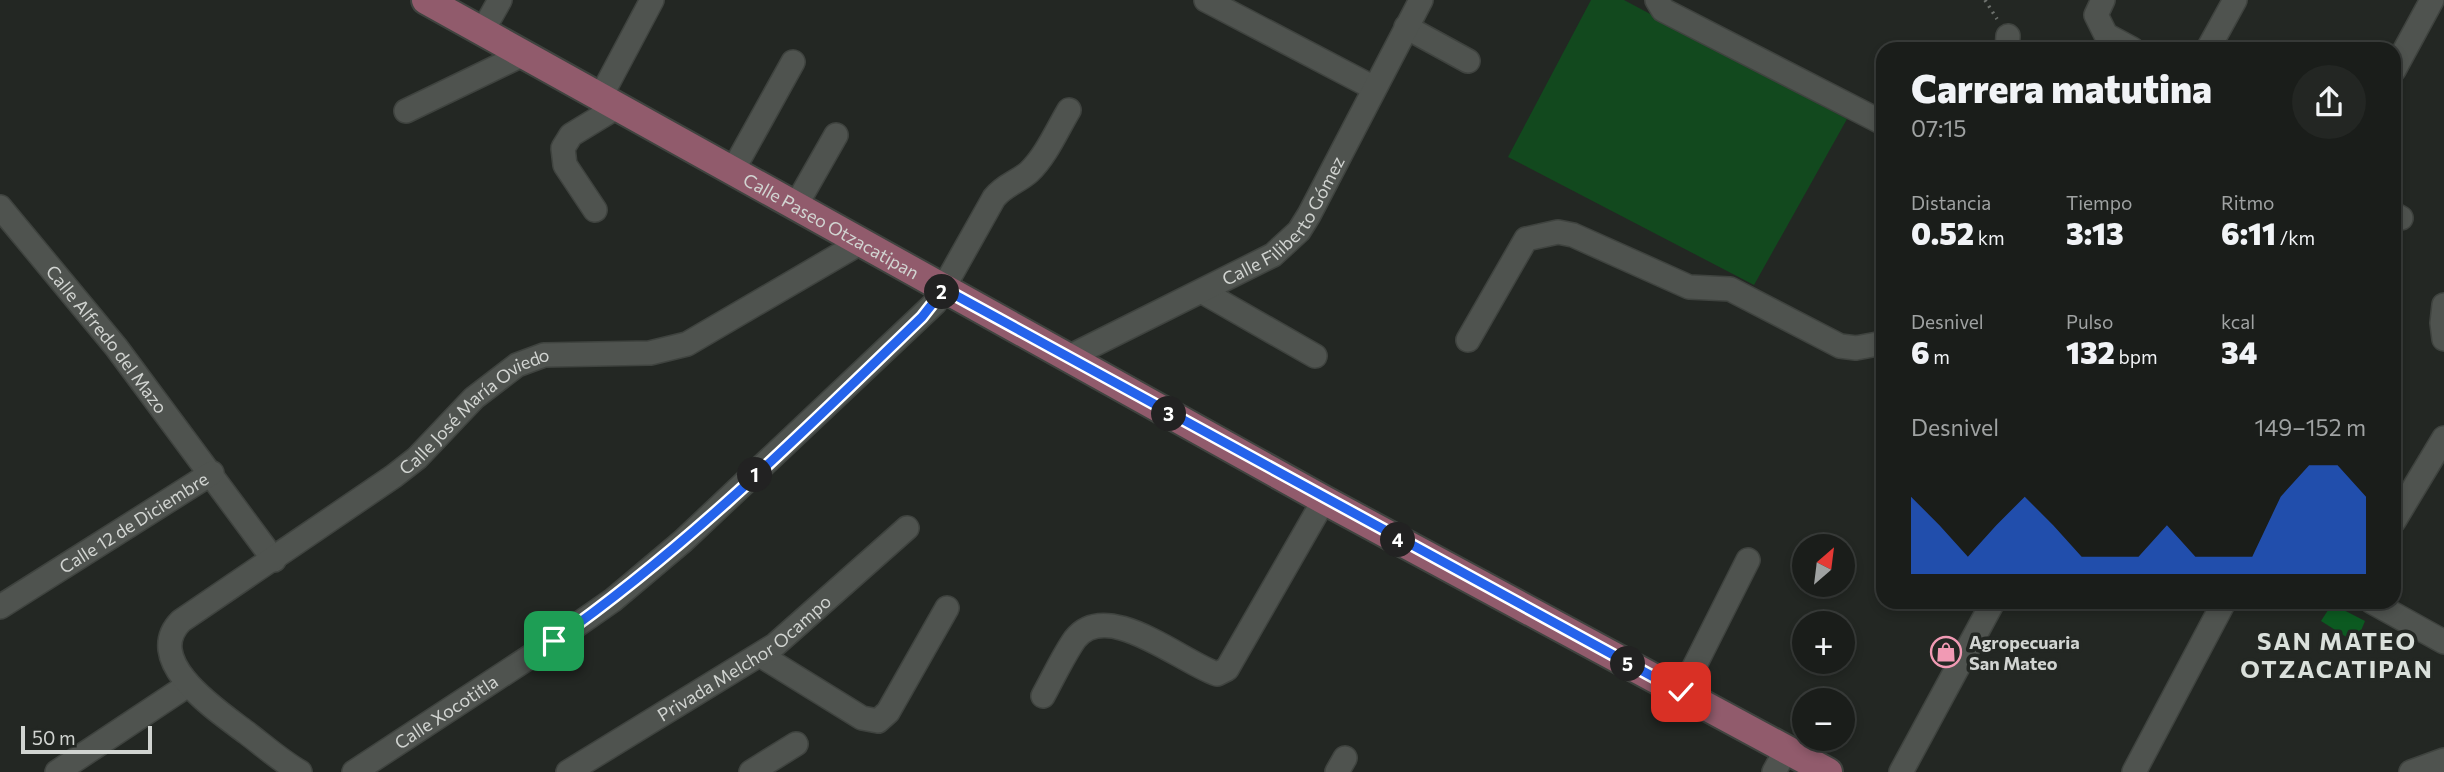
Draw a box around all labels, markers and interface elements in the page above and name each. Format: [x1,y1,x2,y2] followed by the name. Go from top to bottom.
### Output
[1911,64,2212,111] text: Carrera matutina
[2292,65,2366,139] button: share
[1911,114,1967,142] text: 07:15
[1218,152,1349,290] street label: Calle Filiberto Gómez
[740,168,923,283] street label: Calle Paseo Otzacatipan
[1911,191,1991,214] text: Distancia
[2066,191,2132,214] text: Tiempo
[2221,191,2274,214] text: Ritmo
[1911,214,1974,251] text: 0.52
[2066,214,2124,251] text: 3:13
[2221,214,2276,251] text: 6:11
[1974,226,2005,249] text: km
[2276,226,2315,249] text: /km
[42,260,172,418] street label: Calle Alfredo del Mazo
[925,274,960,310] pin: 2
[936,280,947,303] text: 2
[1911,310,1984,333] text: Desnivel
[2066,310,2113,333] text: Pulso
[2221,310,2255,333] text: kcal
[1911,333,1930,370] text: 6
[2066,333,2115,370] text: 132
[2221,333,2257,370] text: 34
[394,344,550,479] street label: Calle José María Oviedo
[1930,345,1950,368] text: m
[2115,345,2157,368] text: bpm
[1152,396,1186,432] pin: 3
[1163,402,1174,425] text: 3
[1911,413,1999,441] text: Desnivel
[2255,413,2366,441] text: 149–152 m
[738,458,772,492] pin: 1
[750,463,759,486] text: 1
[55,467,212,578] street label: Calle 12 de Diciembre
[1380,522,1416,558] pin: 4
[1392,528,1403,551] text: 4
[1792,534,1855,597] north arrow
[1792,534,1855,751] map controls
[653,590,835,726] street label: Privada Melchor Ocampo
[524,611,584,671] pin
[1792,611,1855,674] button: +
[535,622,573,660] icon: arrive
[2240,626,2434,683] district label: SAN MATEO OTZACATIPAN
[1969,631,2080,674] place label: Agropecuaria San Mateo
[1929,635,1963,669] shop icon: Agropecuaria San Mateo
[1610,646,1646,682] pin: 5
[1622,652,1633,675] text: 5
[1651,662,1711,722] pin
[390,670,502,754] street label: Calle Xocotitla
[1662,673,1700,711] icon: check
[1792,688,1855,751] button: −
[21,723,152,755] scale bar
[32,726,76,749] text: 50 m

